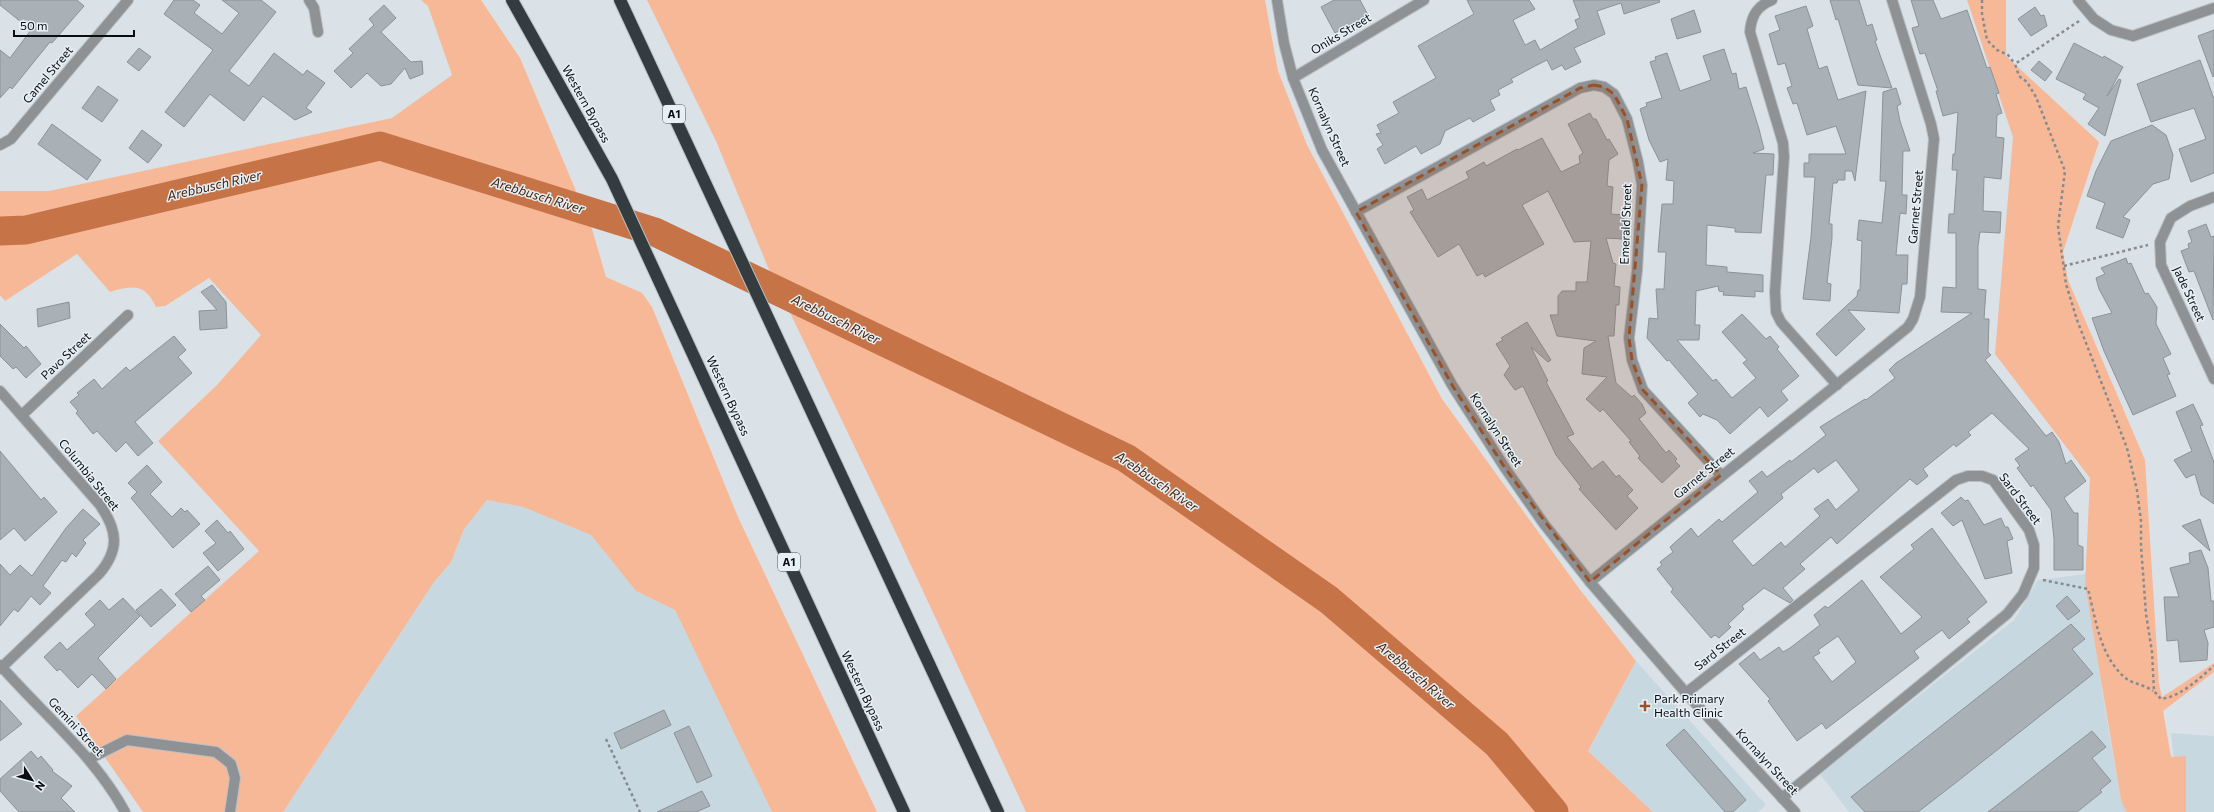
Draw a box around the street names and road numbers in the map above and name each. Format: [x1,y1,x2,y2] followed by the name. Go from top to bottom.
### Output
[1308,10,1373,57] street label: Oniks Street
[19,43,75,106] street label: Camel Street
[560,62,614,145] street label: Western Bypass
[1306,85,1354,168] street label: Kornalyn Street
[663,105,685,123] road number: A1
[1905,169,1925,244] street label: Garnet Street
[1617,183,1633,265] street label: Emerald Street
[2170,264,2209,324] street label: Jade Street
[38,329,93,382] street label: Pavo Street
[704,353,754,438] street label: Western Bypass
[1468,390,1526,469] street label: Kornalyn Street
[57,436,123,513] street label: Columbia Street
[1670,443,1737,501] street label: Garnet Street
[1997,470,2045,527] street label: Sard Street
[778,553,800,571] road number: A1
[1691,624,1748,673] street label: Sard Street
[839,648,889,733] street label: Western Bypass
[46,694,107,759] street label: Gemini Street
[1734,725,1802,797] street label: Kornalyn Street

